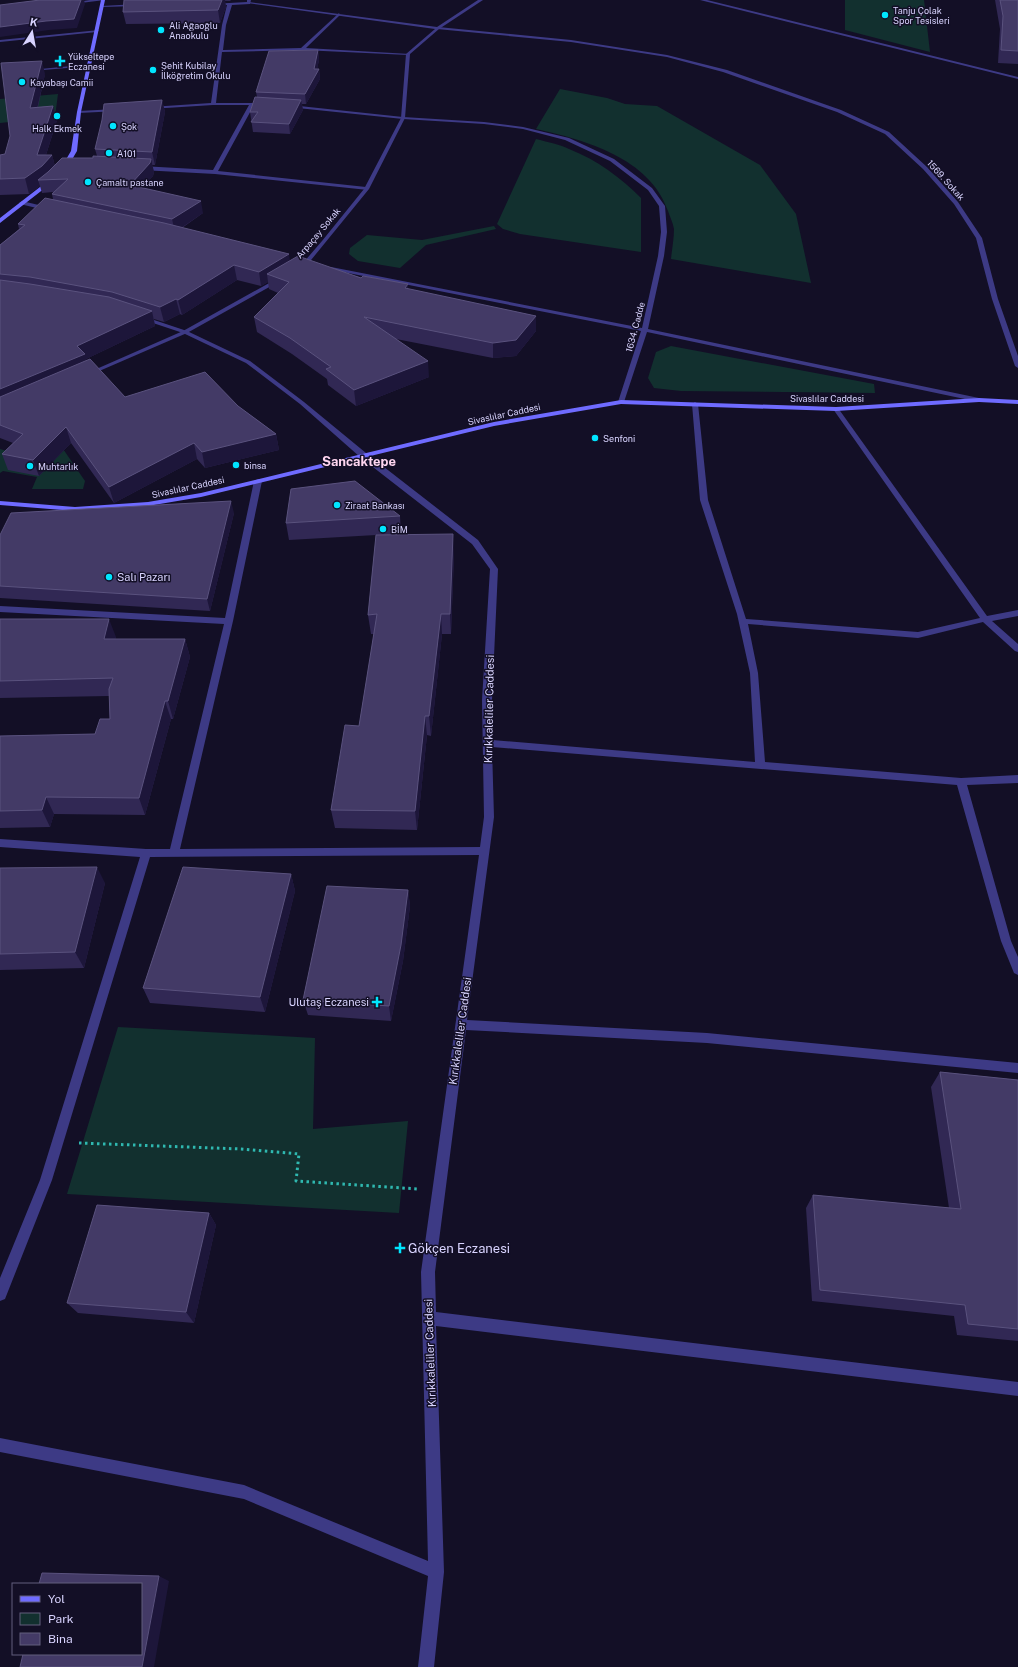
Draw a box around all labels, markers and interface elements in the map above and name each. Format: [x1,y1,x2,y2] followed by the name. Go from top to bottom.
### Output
[893,5,950,26] place label: Tanju Çolak Spor Tesisleri
[880,10,890,20] marker: Tanju Çolak Spor Tesisleri
[12,12,52,52] north arrow
[29,16,39,29] text: K
[169,20,218,41] place label: Ali Ağaoğlu Anaokulu
[156,25,166,35] marker: Ali Ağaoğlu Anaokulu
[68,51,114,72] place label: Yükseltepe Eczanesi
[55,56,65,66] marker: Yükseltepe Eczanesi
[161,60,230,81] place label: Şehit Kubilay İlköğretim Okulu
[148,65,158,75] marker: Şehit Kubilay İlköğretim Okulu
[17,77,27,87] marker: Kayabaşı Camii
[30,77,93,88] place label: Kayabaşı Camii
[52,111,62,121] marker: Halk Ekmek
[108,121,118,131] marker: Şok
[121,121,137,132] place label: Şok
[32,123,82,134] place label: Halk Ekmek
[104,148,114,158] marker: A101
[117,148,136,159] place label: A101
[925,157,967,203] street label: 1569. Sokak
[83,177,93,187] marker: Çamaltı pastane
[96,177,164,188] place label: Çamaltı pastane
[294,205,342,261] street label: Arpaçay Sokak
[623,301,647,353] street label: 1634. Cadde
[790,393,864,404] street label: Sivaslılar Caddesi
[467,401,541,427] street label: Sivaslılar Caddesi
[590,433,600,443] marker: Senfoni
[603,433,635,444] place label: Senfoni
[322,454,396,469] district label: Sancaktepe
[231,460,241,470] marker: binsa
[244,460,266,471] place label: binsa
[25,461,35,471] marker: Muhtarlık
[38,461,78,472] place label: Muhtarlık
[151,474,225,500] street label: Sivaslılar Caddesi
[332,500,342,510] marker: Ziraat Bankası
[345,500,404,511] place label: Ziraat Bankası
[378,524,388,534] marker: BİM
[391,524,408,535] place label: BİM
[117,571,170,583] place label: Salı Pazarı
[104,572,114,582] marker: Salı Pazarı
[482,655,496,763] street label: Kırıkkaleliler Caddesi
[447,977,473,1085] street label: Kırıkkaleliler Caddesi
[288,996,369,1009] place label: Ulutaş Eczanesi
[372,997,382,1007] marker: Ulutaş Eczanesi
[408,1241,510,1256] place label: Gökçen Eczanesi
[395,1243,405,1253] marker: Gökçen Eczanesi
[422,1299,438,1407] street label: Kırıkkaleliler Caddesi
[12,1583,142,1655] legend
[48,1592,65,1606] text: Yol
[48,1612,74,1626] text: Park
[48,1632,73,1646] text: Bina

